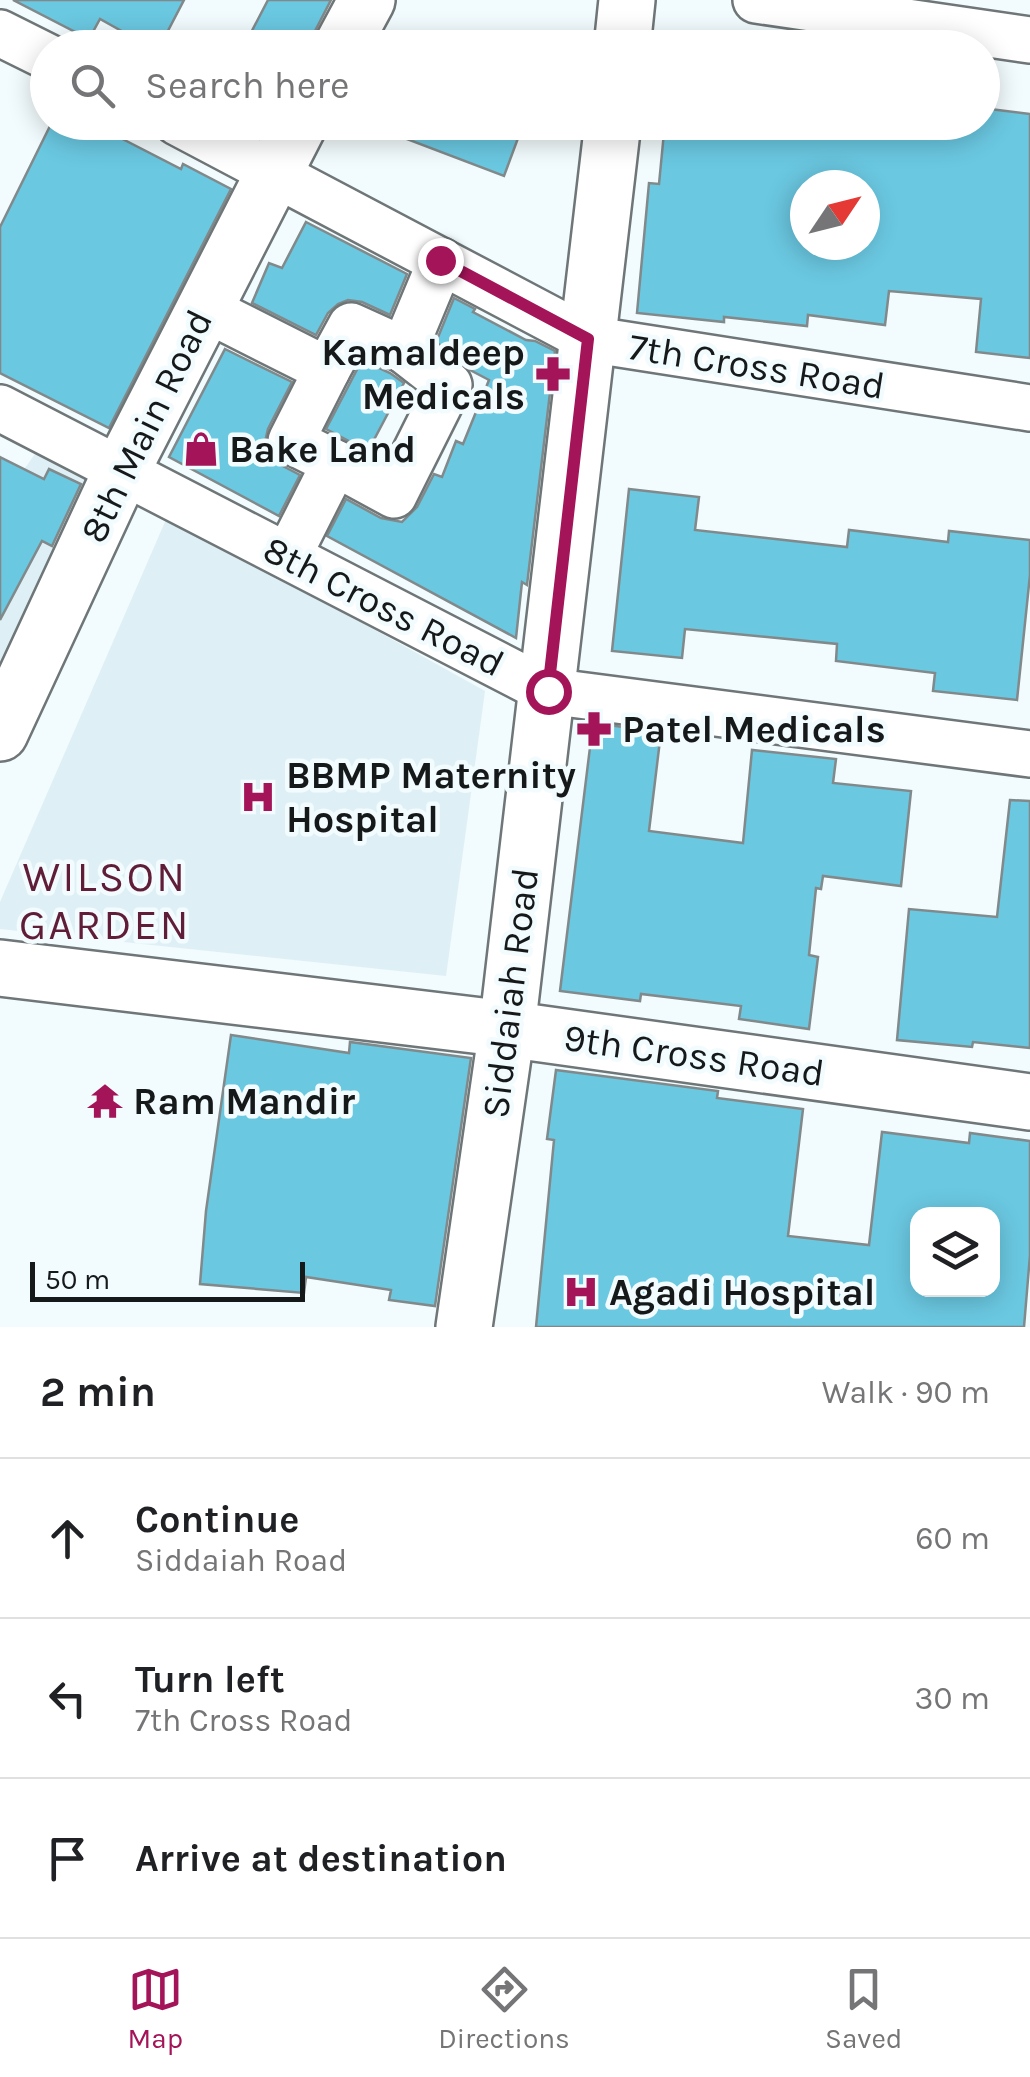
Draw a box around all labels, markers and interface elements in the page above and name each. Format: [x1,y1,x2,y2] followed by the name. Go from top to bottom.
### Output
[30,30,1000,140] search box
[65,58,120,113] icon: search
[145,63,349,108] text: Search here
[790,170,880,260] north arrow
[418,238,464,284] route end
[71,302,222,550] street label: 8th Main Road
[626,324,888,409] street label: 7th Cross Road
[321,330,525,419] place label: Kamaldeep Medicals
[534,355,572,393] pharmacy icon: Kamaldeep Medicals
[229,427,416,472] place label: Bake Land
[182,430,220,468] shop icon: Bake Land
[256,527,512,686] street label: 8th Cross Road
[526,669,572,715] route start
[622,707,886,752] place label: Patel Medicals
[575,710,613,748] pharmacy icon: Patel Medicals
[286,753,576,842] place label: BBMP Maternity Hospital
[239,778,277,816] hospital icon: BBMP Maternity Hospital
[19,852,191,950] district label: WILSON GARDEN
[473,865,548,1121] street label: Siddaiah Road
[561,1015,827,1096] street label: 9th Cross Road
[133,1079,355,1124] place label: Ram Mandir
[86,1082,124,1120] temple icon: Ram Mandir
[910,1207,1000,1297] map controls
[910,1207,1000,1297] button: layers
[30,1257,305,1302] scale bar
[45,1263,110,1296] text: 50 m
[609,1270,875,1315] place label: Agadi Hospital
[562,1273,600,1311] hospital icon: Agadi Hospital
[40,1367,156,1417] text: 2 min
[822,1374,990,1411] text: Walk · 90 m
[135,1497,299,1542] text: Continue
[40,1511,95,1566] icon: ahead
[915,1520,990,1557] text: 60 m
[135,1542,347,1579] text: Siddaiah Road
[135,1657,285,1702] text: Turn left
[40,1671,95,1726] icon: left
[915,1680,990,1717] text: 30 m
[135,1702,353,1739] text: 7th Cross Road
[40,1831,95,1886] icon: arrive
[135,1836,507,1881] text: Arrive at destination
[128,1962,183,2055] tab: Map
[438,1962,570,2055] tab: Directions
[825,1962,902,2055] tab: Saved

